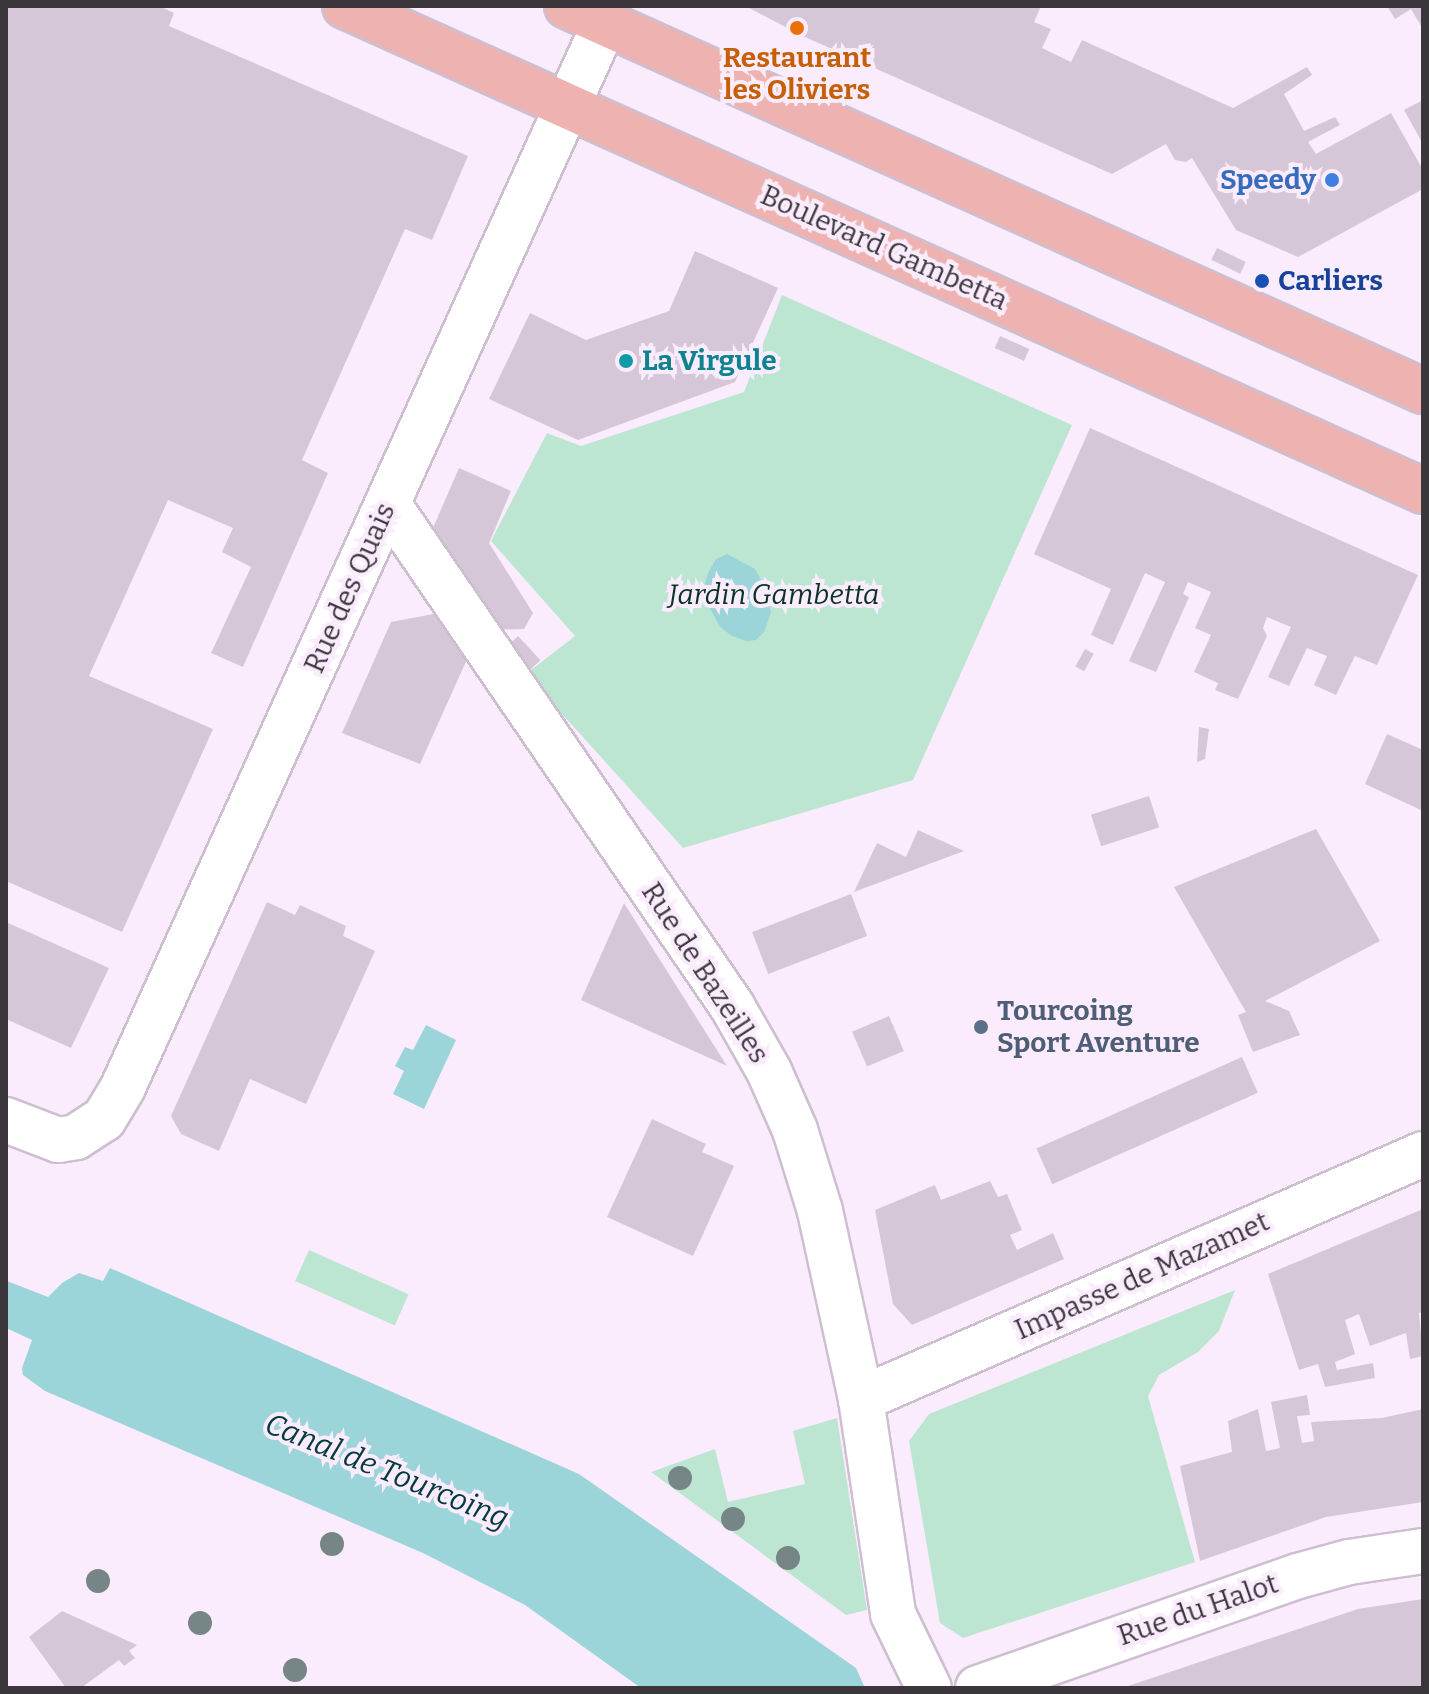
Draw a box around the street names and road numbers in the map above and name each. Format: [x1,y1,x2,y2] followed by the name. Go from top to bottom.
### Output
[755,178,1013,318] street label: Boulevard Gambetta
[298,498,402,678] street label: Rue des Quais
[634,876,776,1070] street label: Rue de Bazeilles
[1010,1205,1274,1347] street label: Impasse de Mazamet
[1113,1567,1283,1653] street label: Rue du Halot

